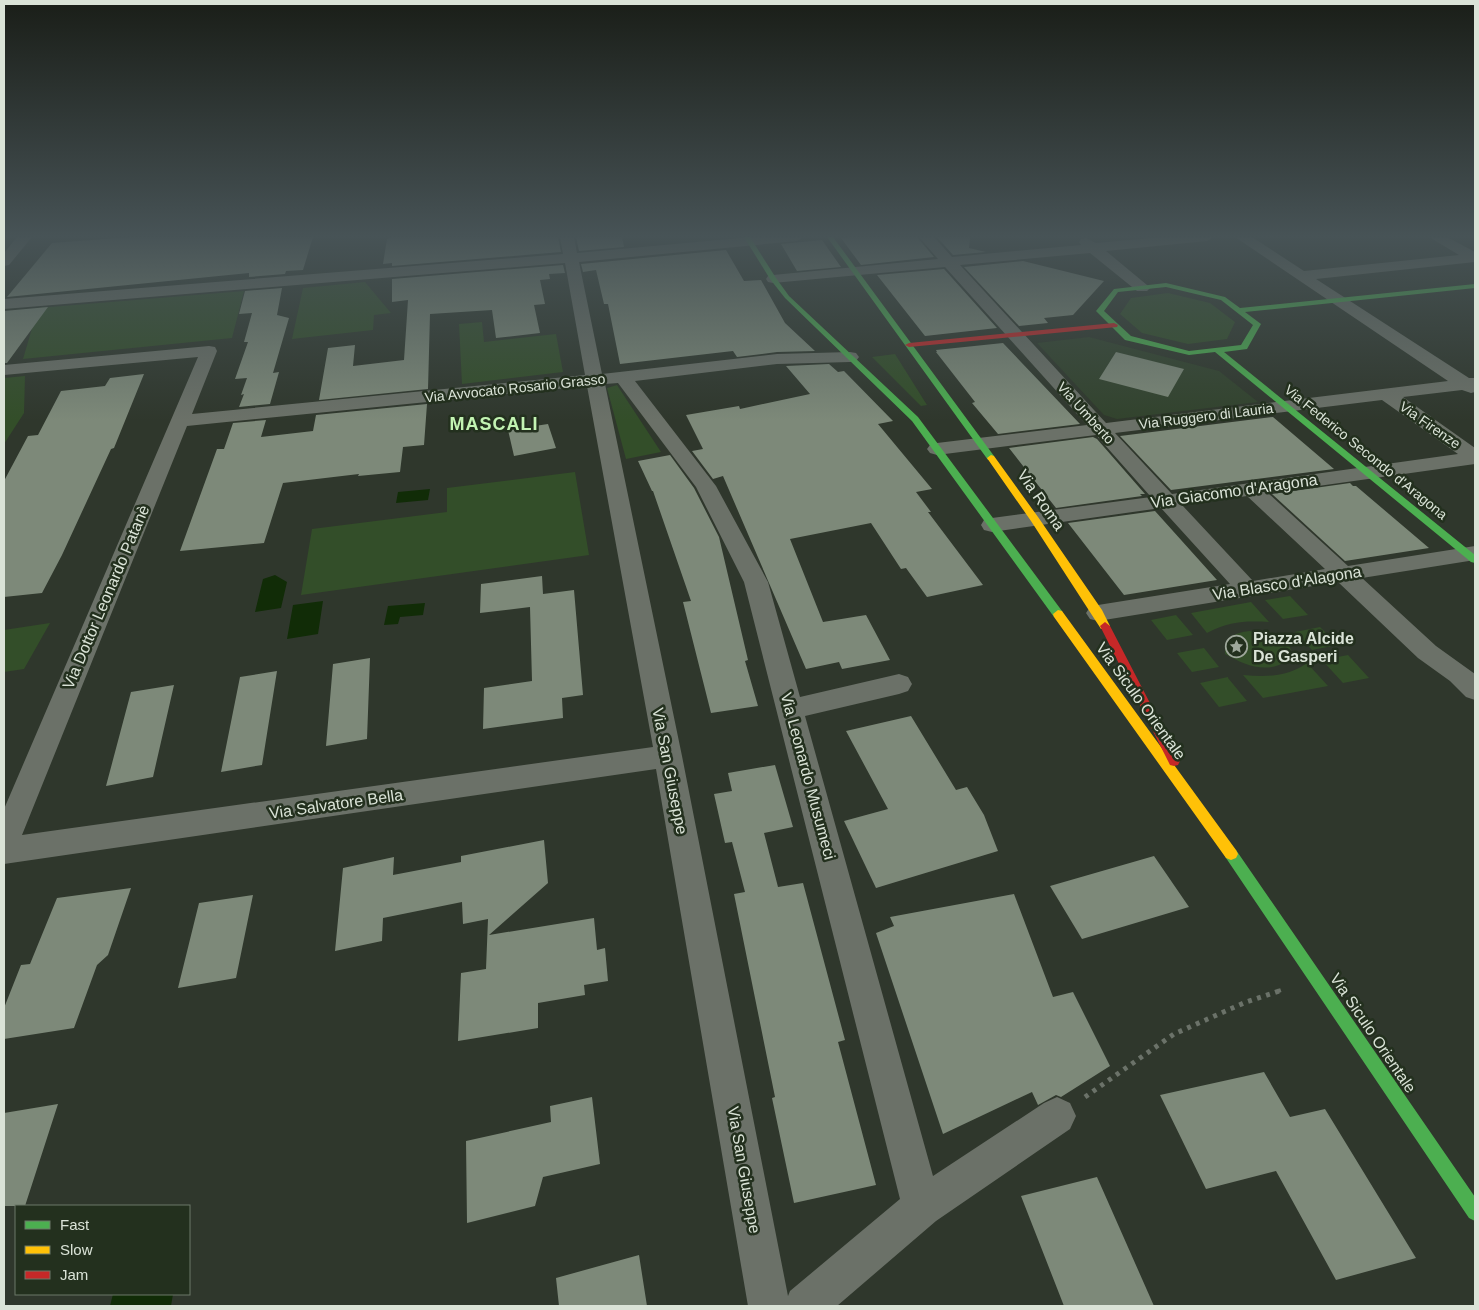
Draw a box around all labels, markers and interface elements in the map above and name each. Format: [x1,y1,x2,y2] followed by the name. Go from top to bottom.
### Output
[424,371,606,405] street label: Via Avvocato Rosario Grasso
[1054,379,1118,447] street label: Via Umberto
[1281,381,1451,523] street label: Via Federico Secondo d'Aragona
[1397,398,1464,452] street label: Via Firenze
[1138,400,1274,432] street label: Via Ruggero di Lauria
[450,414,539,434] district label: MASCALI
[1014,466,1068,534] street label: Via Roma
[1150,471,1319,511] street label: Via Giacomo d'Aragona
[59,502,153,691] street label: Via Dottor Leonardo Patanè
[1211,563,1363,603] street label: Via Blasco d'Alagona
[1253,630,1354,665] place label: Piazza Alcide De Gasperi
[1225,635,1249,659] place icon: Piazza Alcide De Gasperi
[1093,639,1189,763] street label: Via Siculo Orientale
[777,691,839,861] street label: Via Leonardo Musumeci
[649,706,691,836] street label: Via San Giuseppe
[268,786,404,822] street label: Via Salvatore Bella
[1327,970,1419,1096] street label: Via Siculo Orientale
[724,1105,764,1235] street label: Via San Giuseppe
[15,1205,190,1295] legend
[60,1216,90,1233] text: Fast
[60,1241,93,1258] text: Slow
[60,1266,88,1283] text: Jam

